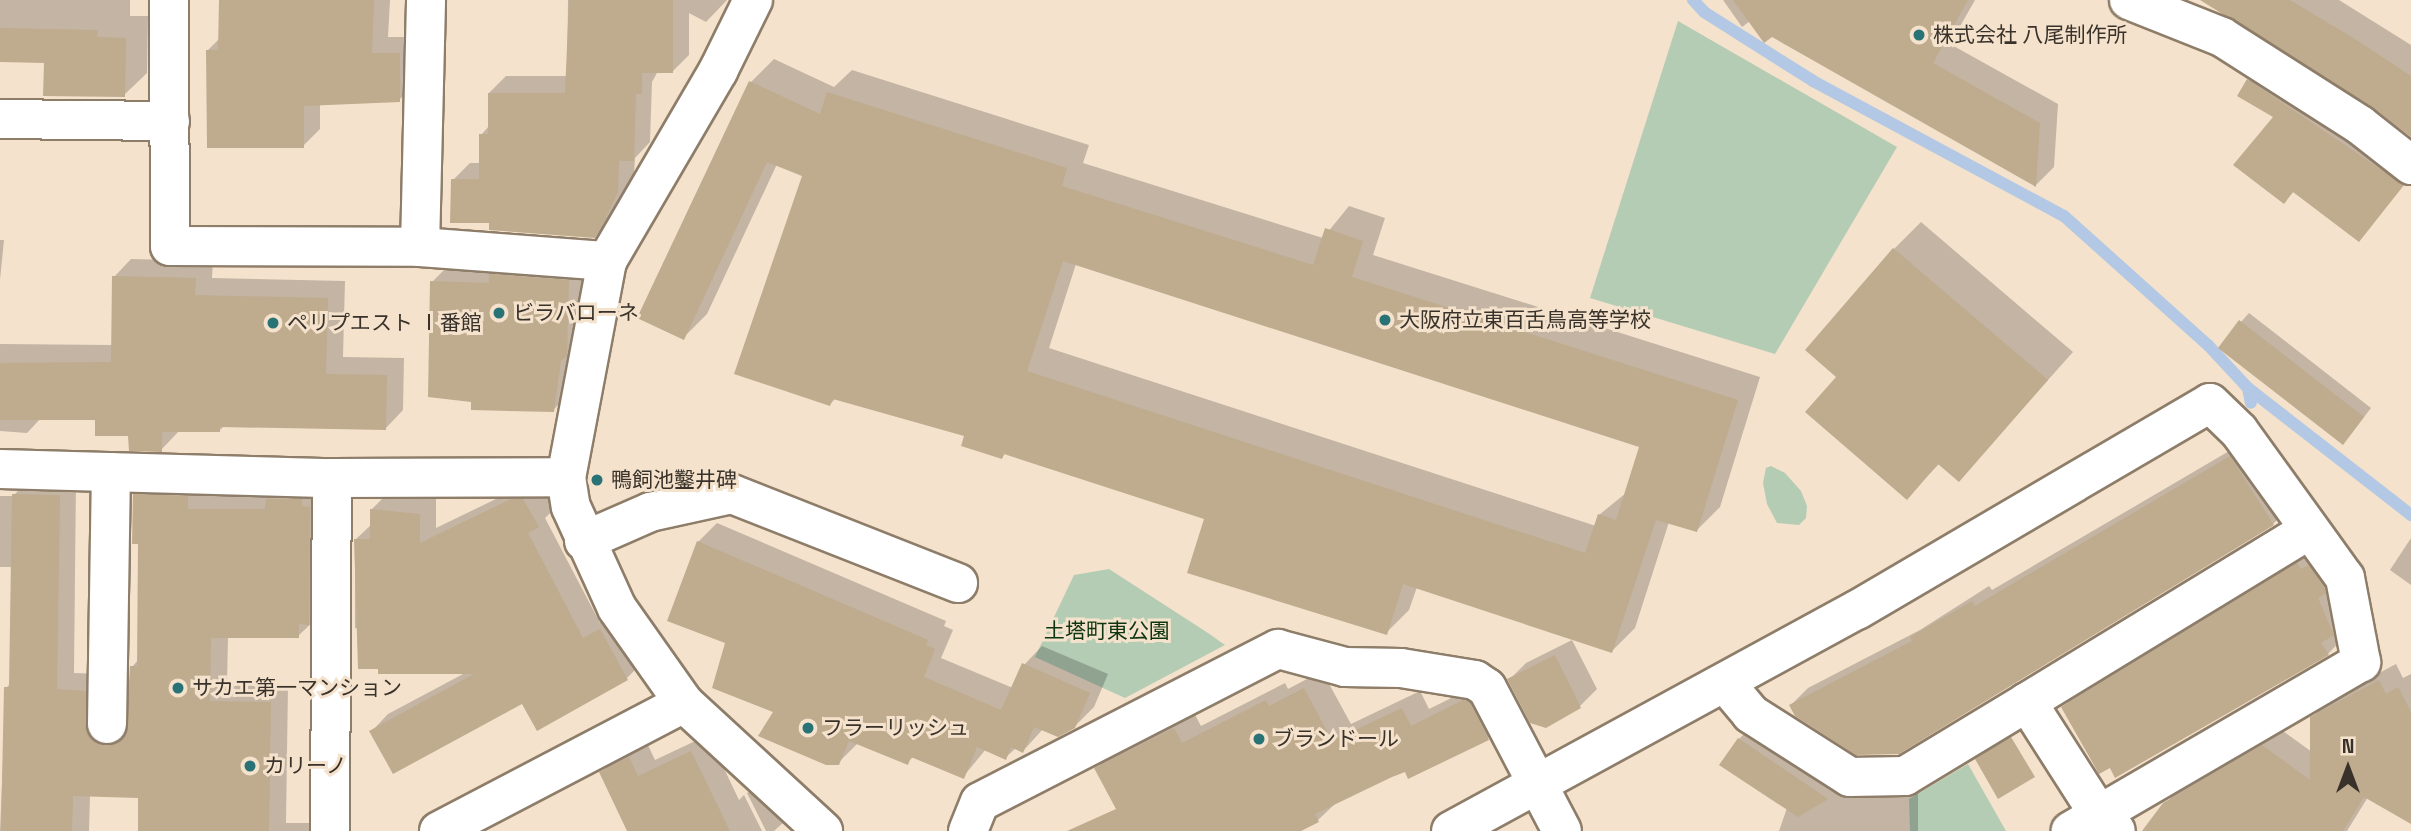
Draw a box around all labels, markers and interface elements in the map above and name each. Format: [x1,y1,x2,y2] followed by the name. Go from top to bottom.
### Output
[1933,22,2127,48] place label: 株式会社 八尾制作所
[1911,27,1927,43] marker: 株式会社 八尾制作所
[513,300,639,326] place label: ビラバローネ
[491,305,507,321] marker: ビラバローネ
[1399,307,1651,333] place label: 大阪府立東百舌鳥高等学校
[287,310,481,336] place label: ペリプエスト Ⅰ番館
[1377,312,1393,328] marker: 大阪府立東百舌鳥高等学校
[265,315,281,331] marker: ペリプエスト Ⅰ番館
[611,467,737,493] place label: 鴨飼池鑿井碑
[589,472,605,488] marker: 鴨飼池鑿井碑
[1044,618,1170,644] park label: 土塔町東公園
[192,675,402,701] place label: サカエ第一マンション
[170,680,186,696] marker: サカエ第一マンション
[822,715,969,741] place label: フラーリッシュ
[800,720,816,736] marker: フラーリッシュ
[1273,726,1399,752] place label: ブランドール
[1251,731,1267,747] marker: ブランドール
[2313,733,2383,803] north arrow
[2342,734,2354,759] text: N
[264,753,348,779] place label: カリーノ
[242,758,258,774] marker: カリーノ

